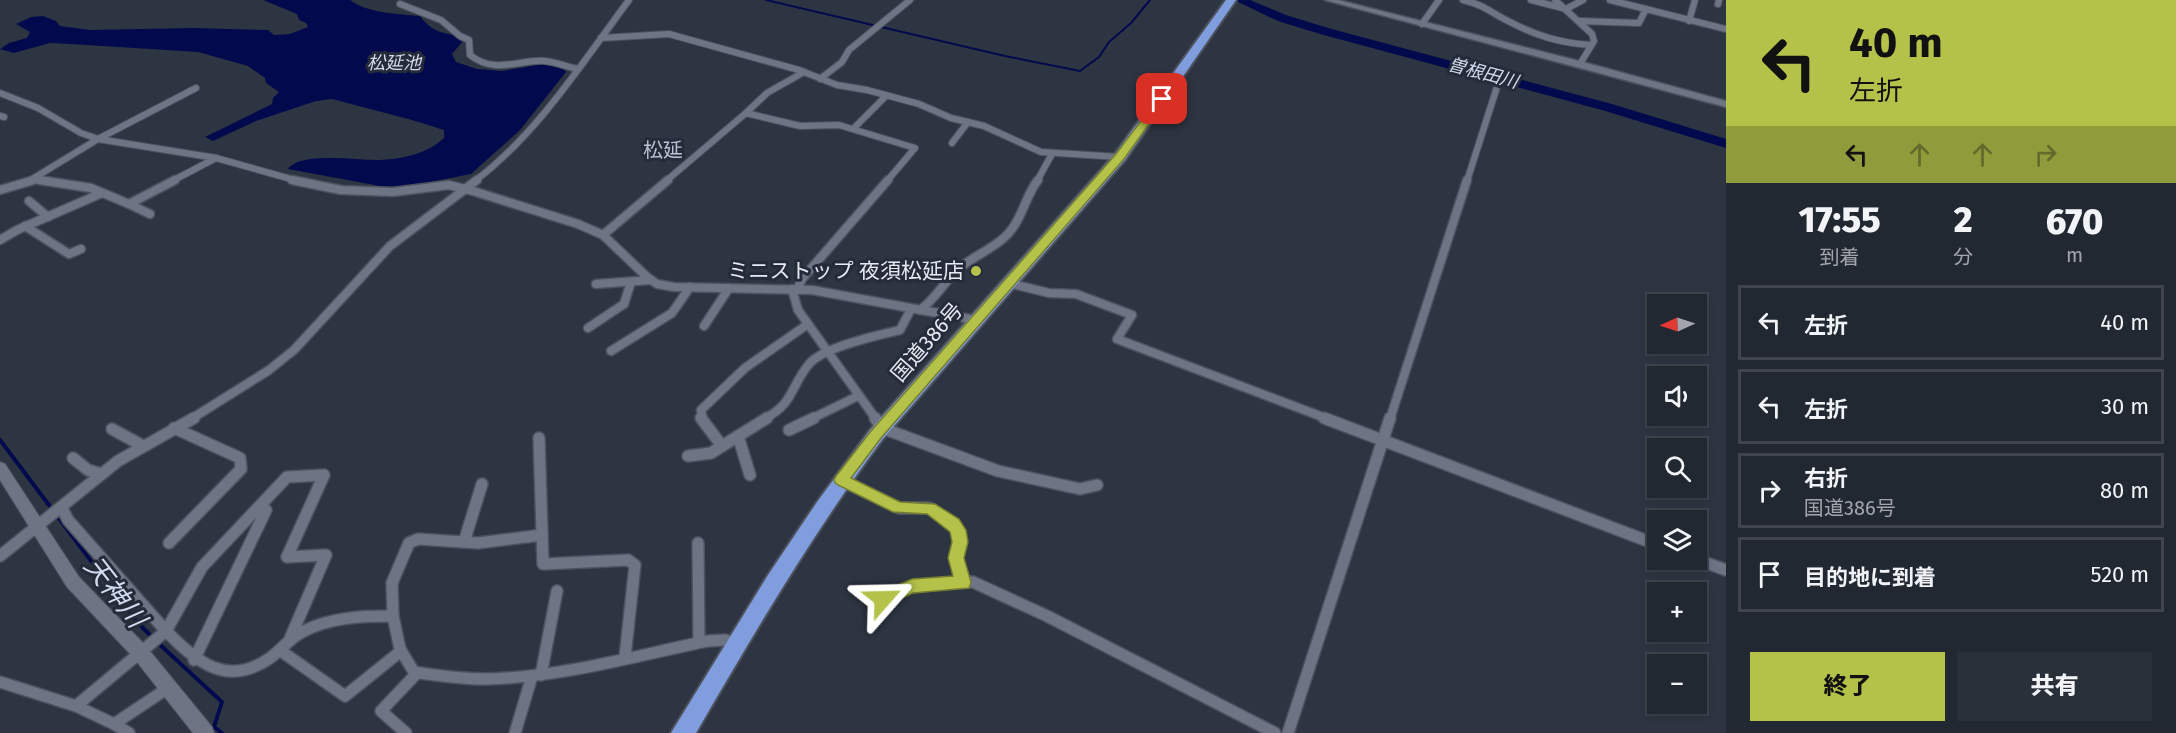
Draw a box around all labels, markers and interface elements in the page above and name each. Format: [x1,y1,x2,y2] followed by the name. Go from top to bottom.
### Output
[1849,18,1943,68] text: 40 m
[1750,24,1828,102] icon: left
[367,52,423,74] water label: 松延池
[1445,53,1523,93] water label: 曽根田川
[1136,73,1187,124] pin
[1849,75,1903,107] text: 左折
[1145,82,1178,115] icon: arrive
[643,138,683,162] district label: 松延
[1840,138,1873,171] icon: left
[1903,138,1936,171] icon: ahead
[1966,138,1999,171] icon: ahead
[2029,138,2062,171] icon: right
[1798,198,1881,242] text: 17:55
[1954,198,1973,242] text: 2
[2046,200,2104,244] text: 670
[2066,243,2083,267] text: m
[1820,245,1860,269] text: 到着
[1953,245,1973,269] text: 分
[727,258,964,284] place label: ミニストップ 夜須松延店
[969,264,983,278] marker: ミニストップ 夜須松延店
[1647,294,1707,354] north arrow
[1647,294,1707,714] map controls
[886,297,968,387] street label: 国道386号
[1753,306,1786,339] icon: left
[2100,309,2149,336] text: 40 m
[1804,312,1848,339] text: 左折
[1647,366,1707,426] button: sound
[1753,390,1786,423] icon: left
[2101,393,2149,420] text: 30 m
[1804,396,1848,423] text: 左折
[1647,438,1707,498] button: search
[1804,465,1848,492] text: 右折
[1753,474,1786,507] icon: right
[2100,477,2149,504] text: 80 m
[1804,496,1896,520] text: 国道386号
[1647,510,1707,570] button: layers
[77,550,154,636] water label: 天神川
[1753,558,1786,591] icon: arrive
[2090,561,2149,588] text: 520 m
[1804,564,1936,591] text: 目的地に到着
[851,567,915,631] position arrow
[1647,582,1707,642] button: +
[1750,652,1945,721] button: 終了
[1957,652,2152,721] button: 共有
[1647,654,1707,714] button: −

